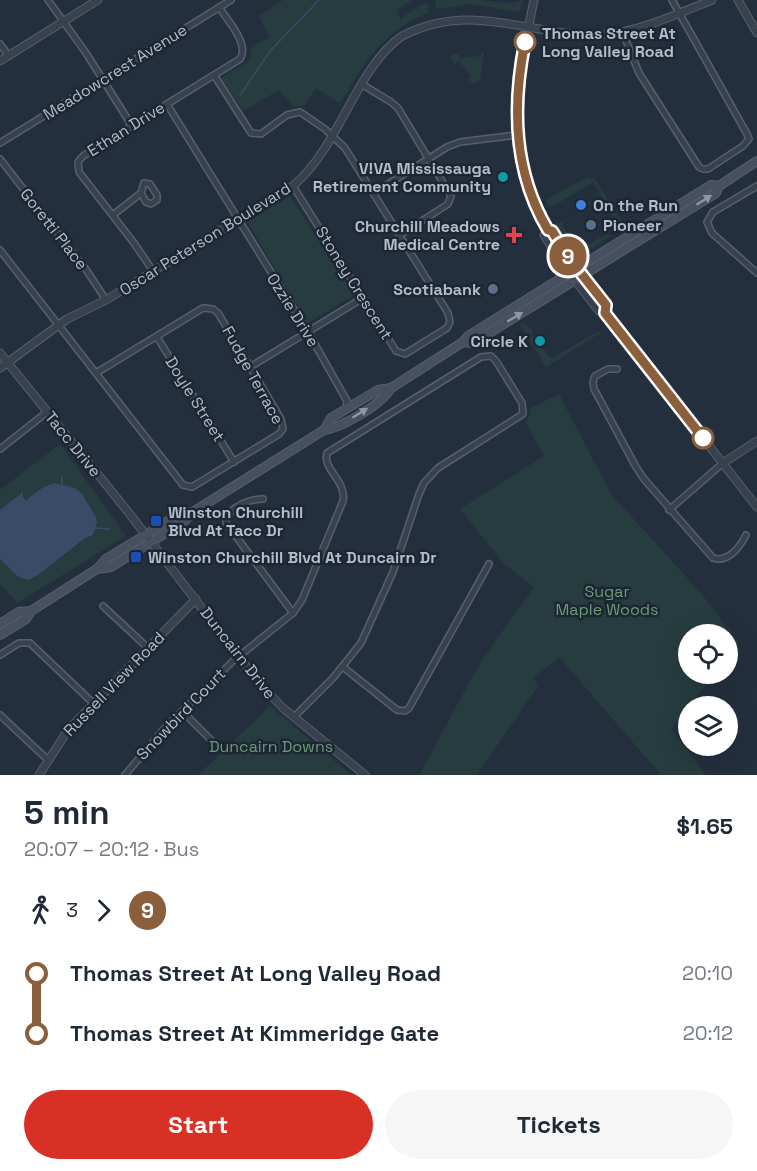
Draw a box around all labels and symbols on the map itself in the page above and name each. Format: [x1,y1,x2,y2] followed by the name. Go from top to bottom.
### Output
[39,19,191,125] street label: Meadowcrest Avenue
[542,23,676,62] place label: Thomas Street At Long Valley Road
[514,31,536,53] marker: Thomas Street At Long Valley Road
[83,97,169,161] street label: Ethan Drive
[313,158,491,197] place label: V!VA Mississauga Retirement Community
[496,170,510,184] marker: V!VA Mississauga Retirement Community
[115,178,295,300] street label: Oscar Peterson Boulevard
[16,184,92,274] street label: Goretti Place
[593,195,678,216] place label: On the Run
[696,195,712,206] one-way arrow
[574,198,588,212] marker: On the Run
[603,215,661,236] place label: Pioneer
[355,216,500,255] place label: Churchill Meadows Medical Centre
[584,218,598,232] marker: Pioneer
[311,222,397,344] street label: Stoney Crescent
[505,226,523,244] marker: Churchill Meadows Medical Centre
[548,236,588,276] line badge: 9
[262,269,324,351] street label: Ozzie Drive
[393,279,481,300] place label: Scotiabank
[486,282,500,296] marker: Scotiabank
[506,312,523,323] one-way arrow
[217,322,289,428] street label: Fudge Terrace
[470,331,528,352] place label: Circle K
[533,334,547,348] marker: Circle K
[160,352,230,446] street label: Doyle Street
[40,407,106,481] street label: Tacc Drive
[352,407,368,418] one-way arrow
[692,427,714,449] unlabelled marker
[168,502,303,541] place label: Winston Churchill Blvd At Tacc Dr
[149,514,163,528] marker: Winston Churchill Blvd At Tacc Dr
[148,547,437,568] place label: Winston Churchill Blvd At Duncairn Dr
[129,550,143,564] marker: Winston Churchill Blvd At Duncairn Dr
[555,581,659,620] park label: Sugar Maple Woods
[195,603,281,703] street label: Duncairn Drive
[59,627,169,741] street label: Russell View Road
[132,664,230,764] street label: Snowbird Court
[209,736,333,757] park label: Duncairn Downs

